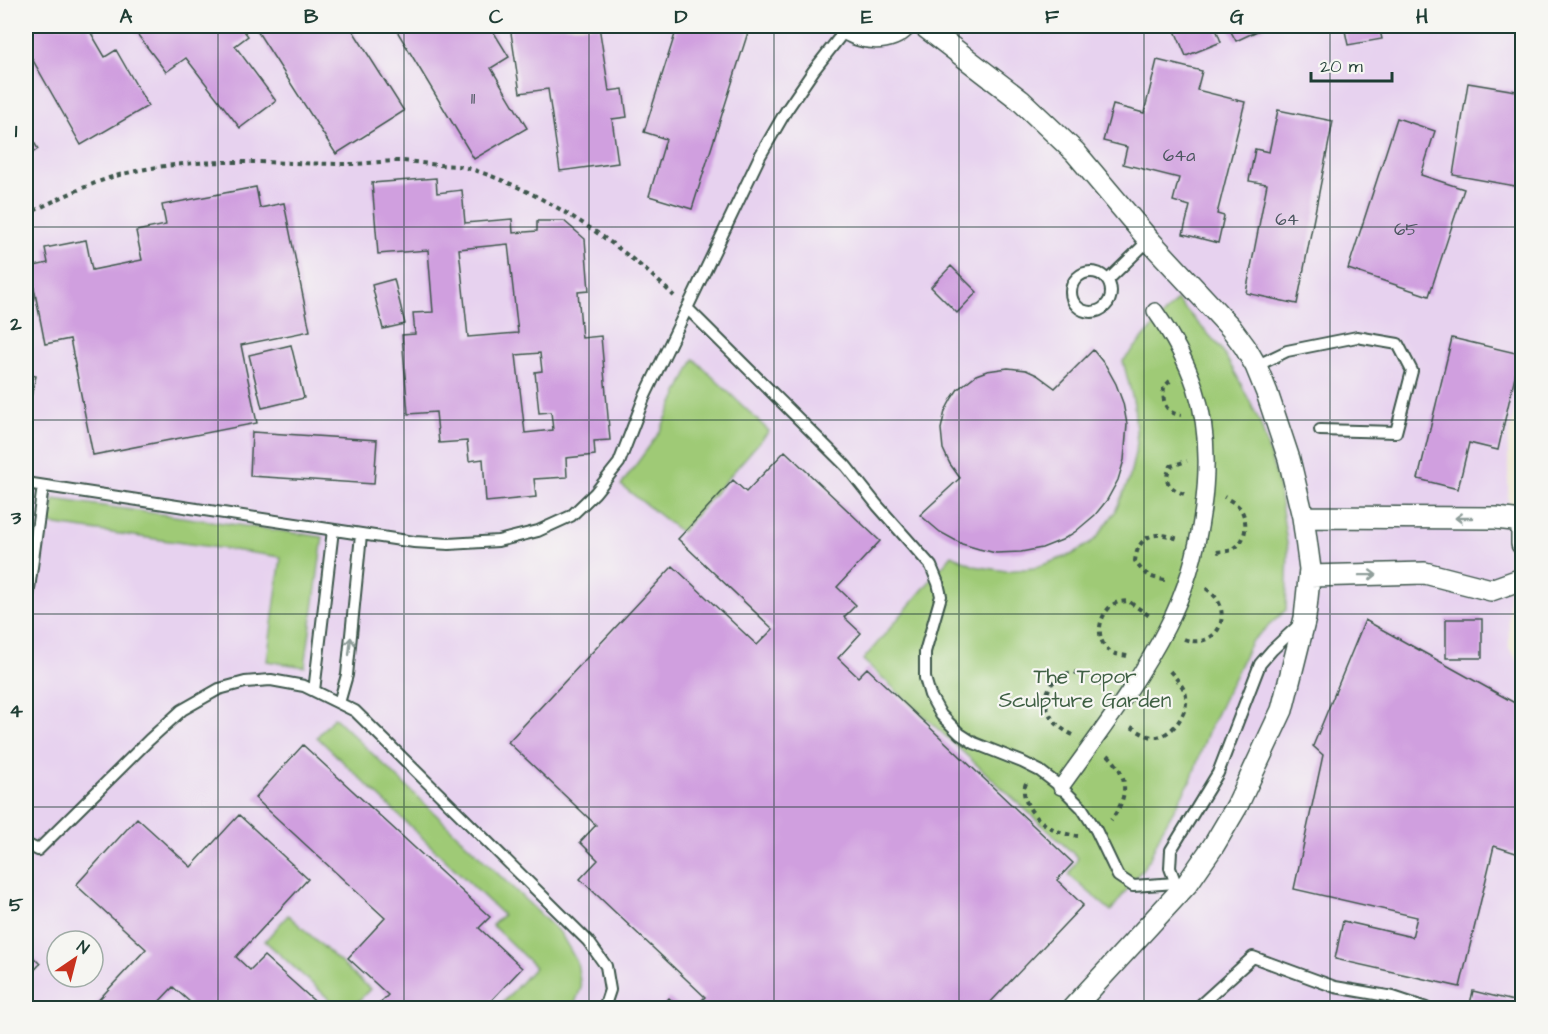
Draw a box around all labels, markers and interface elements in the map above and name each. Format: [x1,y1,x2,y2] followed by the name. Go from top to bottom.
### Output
[120,3,133,31] text: A
[304,3,319,31] text: B
[489,3,504,31] text: C
[675,3,688,31] text: D
[861,3,873,31] text: E
[1045,3,1060,31] text: F
[1230,3,1244,31] text: G
[1416,3,1428,31] text: H
[1311,45,1392,83] scale bar
[1320,54,1363,79] text: 20 m
[471,86,475,111] house number: 11
[15,117,18,145] text: 1
[1163,143,1195,168] house number: 64a
[1275,207,1299,232] house number: 64
[1394,217,1418,242] house number: 65
[9,310,22,338] text: 2
[10,504,22,532] text: 3
[1455,512,1475,524] one-way arrow
[1358,569,1378,580] one-way arrow
[345,636,356,656] one-way arrow
[999,662,1171,716] park label: The Topor Sculpture Garden
[9,697,23,725] text: 4
[9,891,24,919] text: 5
[45,929,105,989] north arrow
[73,936,93,959] text: N

